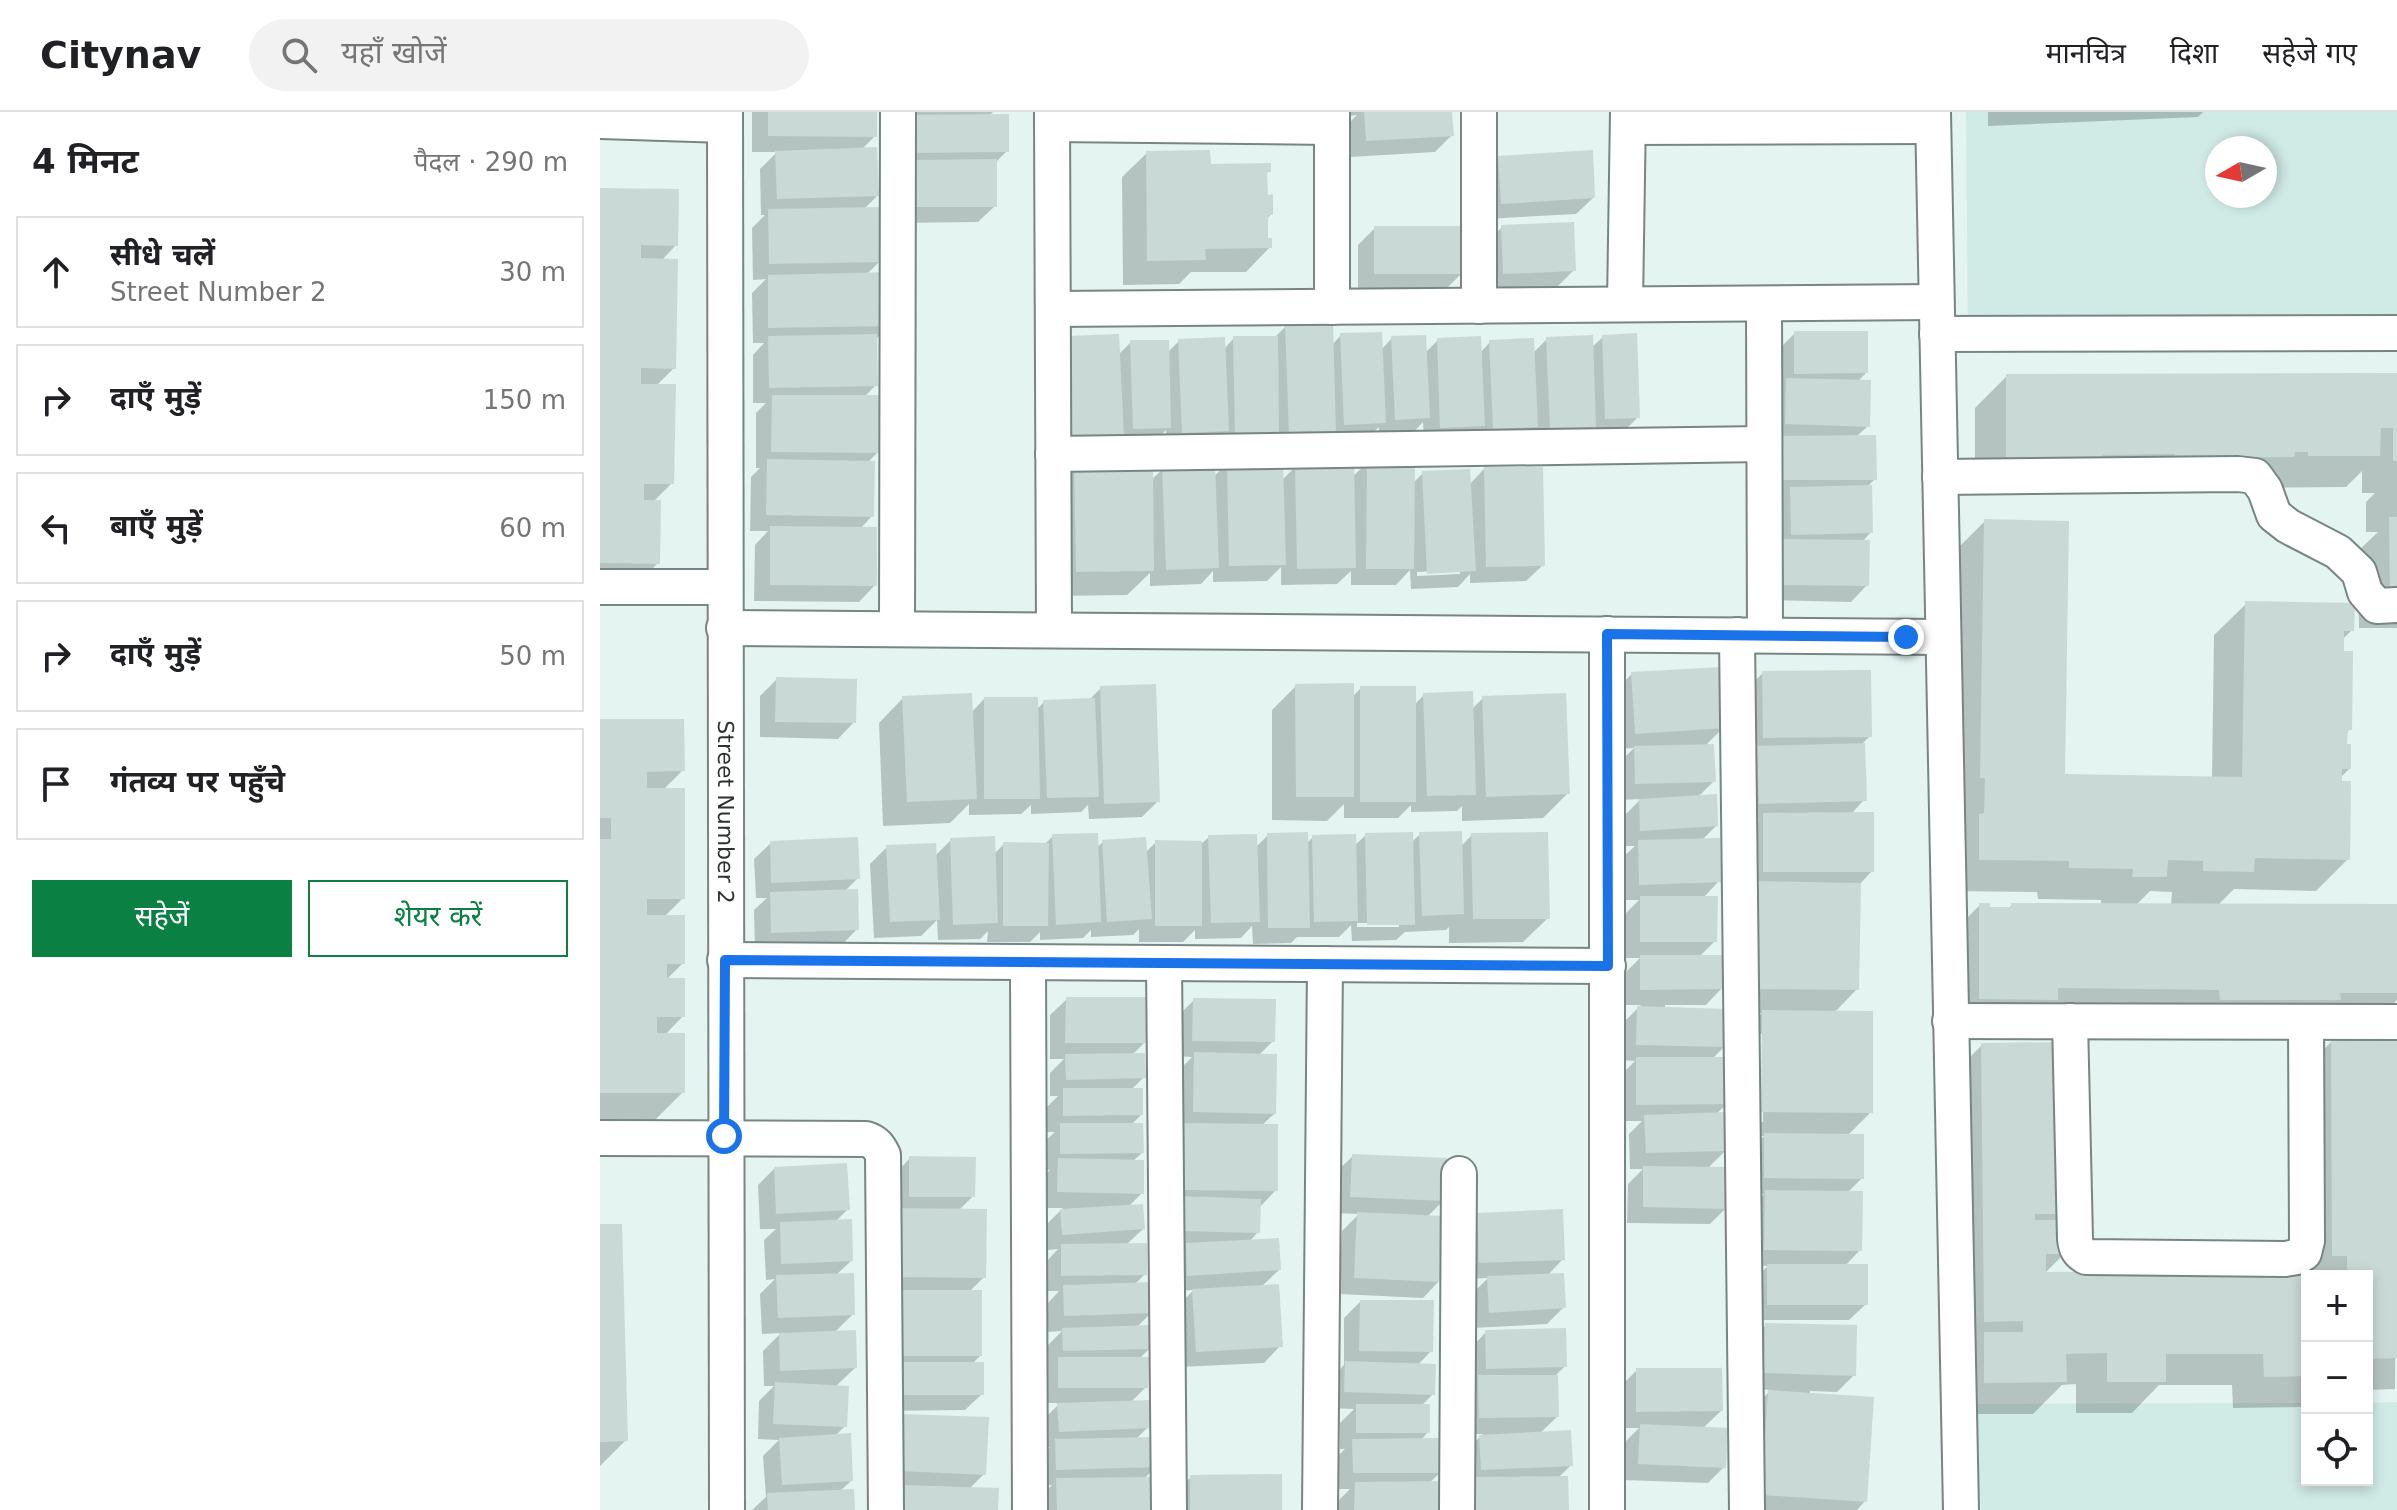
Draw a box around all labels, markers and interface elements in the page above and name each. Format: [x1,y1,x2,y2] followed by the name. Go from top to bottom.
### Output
[249,19,809,91] search box
[40,33,201,77] text: Citynav
[277,33,321,77] icon: search
[341,35,447,70] text: यहाँ खोजें
[2046,37,2126,70] text: मानचित्र
[2170,37,2218,70] text: दिशा
[2262,37,2357,70] text: सहेजे गए
[2205,136,2277,208] north arrow
[32,141,139,181] text: 4 मिनट
[414,147,568,177] text: पैदल · 290 m
[110,237,215,272] text: सीधे चलें
[34,250,78,294] icon: ahead
[499,257,566,287] text: 30 m
[110,277,327,307] text: Street Number 2
[34,378,78,422] icon: right
[110,380,201,415] text: दाएँ मुड़ें
[483,385,566,415] text: 150 m
[34,506,78,550] icon: left
[110,508,203,543] text: बाएँ मुड़ें
[499,513,566,543] text: 60 m
[1888,619,1924,655] route end
[34,634,78,678] icon: right
[110,636,201,671] text: दाएँ मुड़ें
[499,641,566,671] text: 50 m
[713,720,738,904] street label: Street Number 2
[34,762,78,806] icon: arrive
[110,764,285,799] text: गंतव्य पर पहुँचे
[32,880,292,957] button: सहेजें
[308,880,568,957] button: शेयर करें
[706,1118,742,1154] route start
[2301,1270,2373,1486] map controls
[2301,1270,2373,1342] button: +
[2301,1342,2373,1414] button: −
[2301,1414,2373,1486] button: locate

